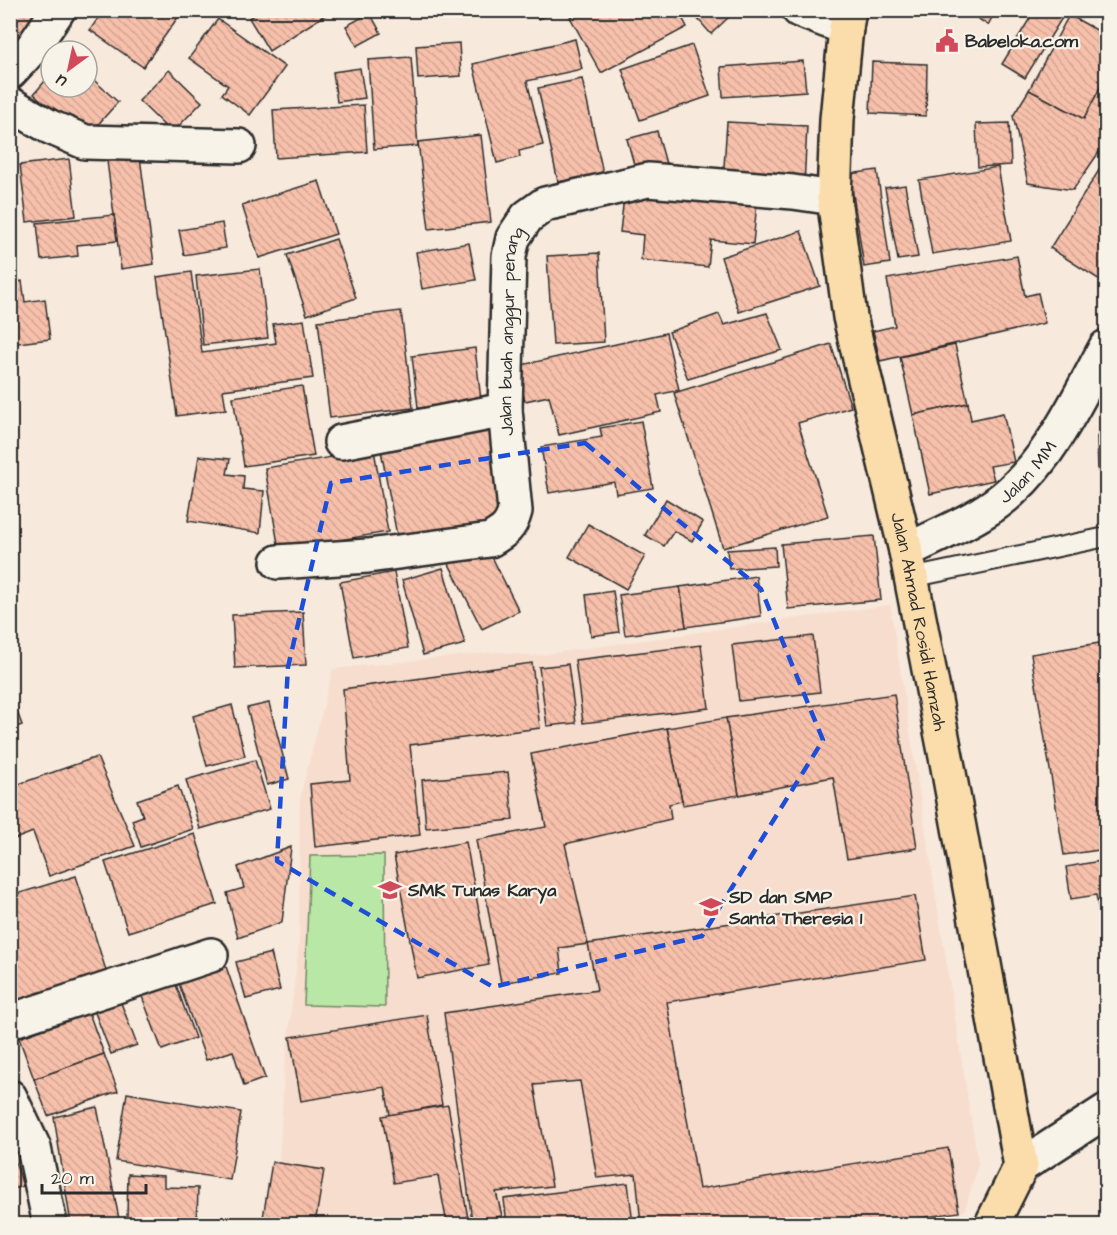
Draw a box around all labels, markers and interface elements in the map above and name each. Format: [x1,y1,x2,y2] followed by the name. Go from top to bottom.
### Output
[934,28,960,54] public building icon: Babeloka.com
[965,29,1079,54] place label: Babeloka.com
[39,39,99,99] north arrow
[52,69,71,92] text: U
[493,221,532,437] street label: Jalan buah anggur penang
[994,436,1063,510] street label: Jalan MM
[884,510,953,733] street label: Jalan Ahmad Rosidi Hamzah
[377,877,403,903] school or university icon: SMK Tunas Karya
[407,878,557,904] place label: SMK Tunas Karya
[728,885,863,931] place label: SD dan SMP Santa Theresia 1
[698,894,724,920] school or university icon: SD dan SMP Santa Theresia 1
[42,1157,146,1195] scale bar
[51,1166,94,1191] text: 20 m

